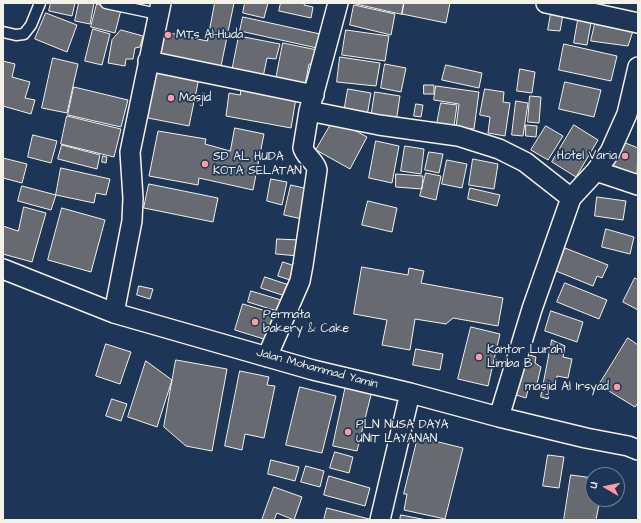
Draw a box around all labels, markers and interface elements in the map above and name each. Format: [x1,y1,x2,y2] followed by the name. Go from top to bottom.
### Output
[176,28,243,42] place label: MTs Al-Huda
[163,30,173,40] marker: MTs Al-Huda
[179,91,211,105] place label: Masjid
[166,93,176,103] marker: Masjid
[557,149,617,163] place label: Hotel Varia
[213,150,302,178] place label: SD AL HUDA KOTA SELATAN
[620,151,630,161] marker: Hotel Varia
[200,159,210,169] marker: SD AL HUDA KOTA SELATAN
[263,308,349,336] place label: Permata bakery & Cake
[250,317,260,327] marker: Permata bakery & Cake
[487,343,562,371] place label: Kantor Lurah Limba B
[255,346,379,392] street label: Jalan Mohammad Yamin
[474,352,484,362] marker: Kantor Lurah Limba B
[525,380,609,394] place label: masjid Al Irsyad
[612,382,622,392] marker: masjid Al Irsyad
[356,418,448,446] place label: PLN NUSA DAYA UNIT LAYANAN
[343,427,353,437] marker: PLN NUSA DAYA UNIT LAYANAN
[585,467,625,507] north arrow
[586,481,602,489] text: U

